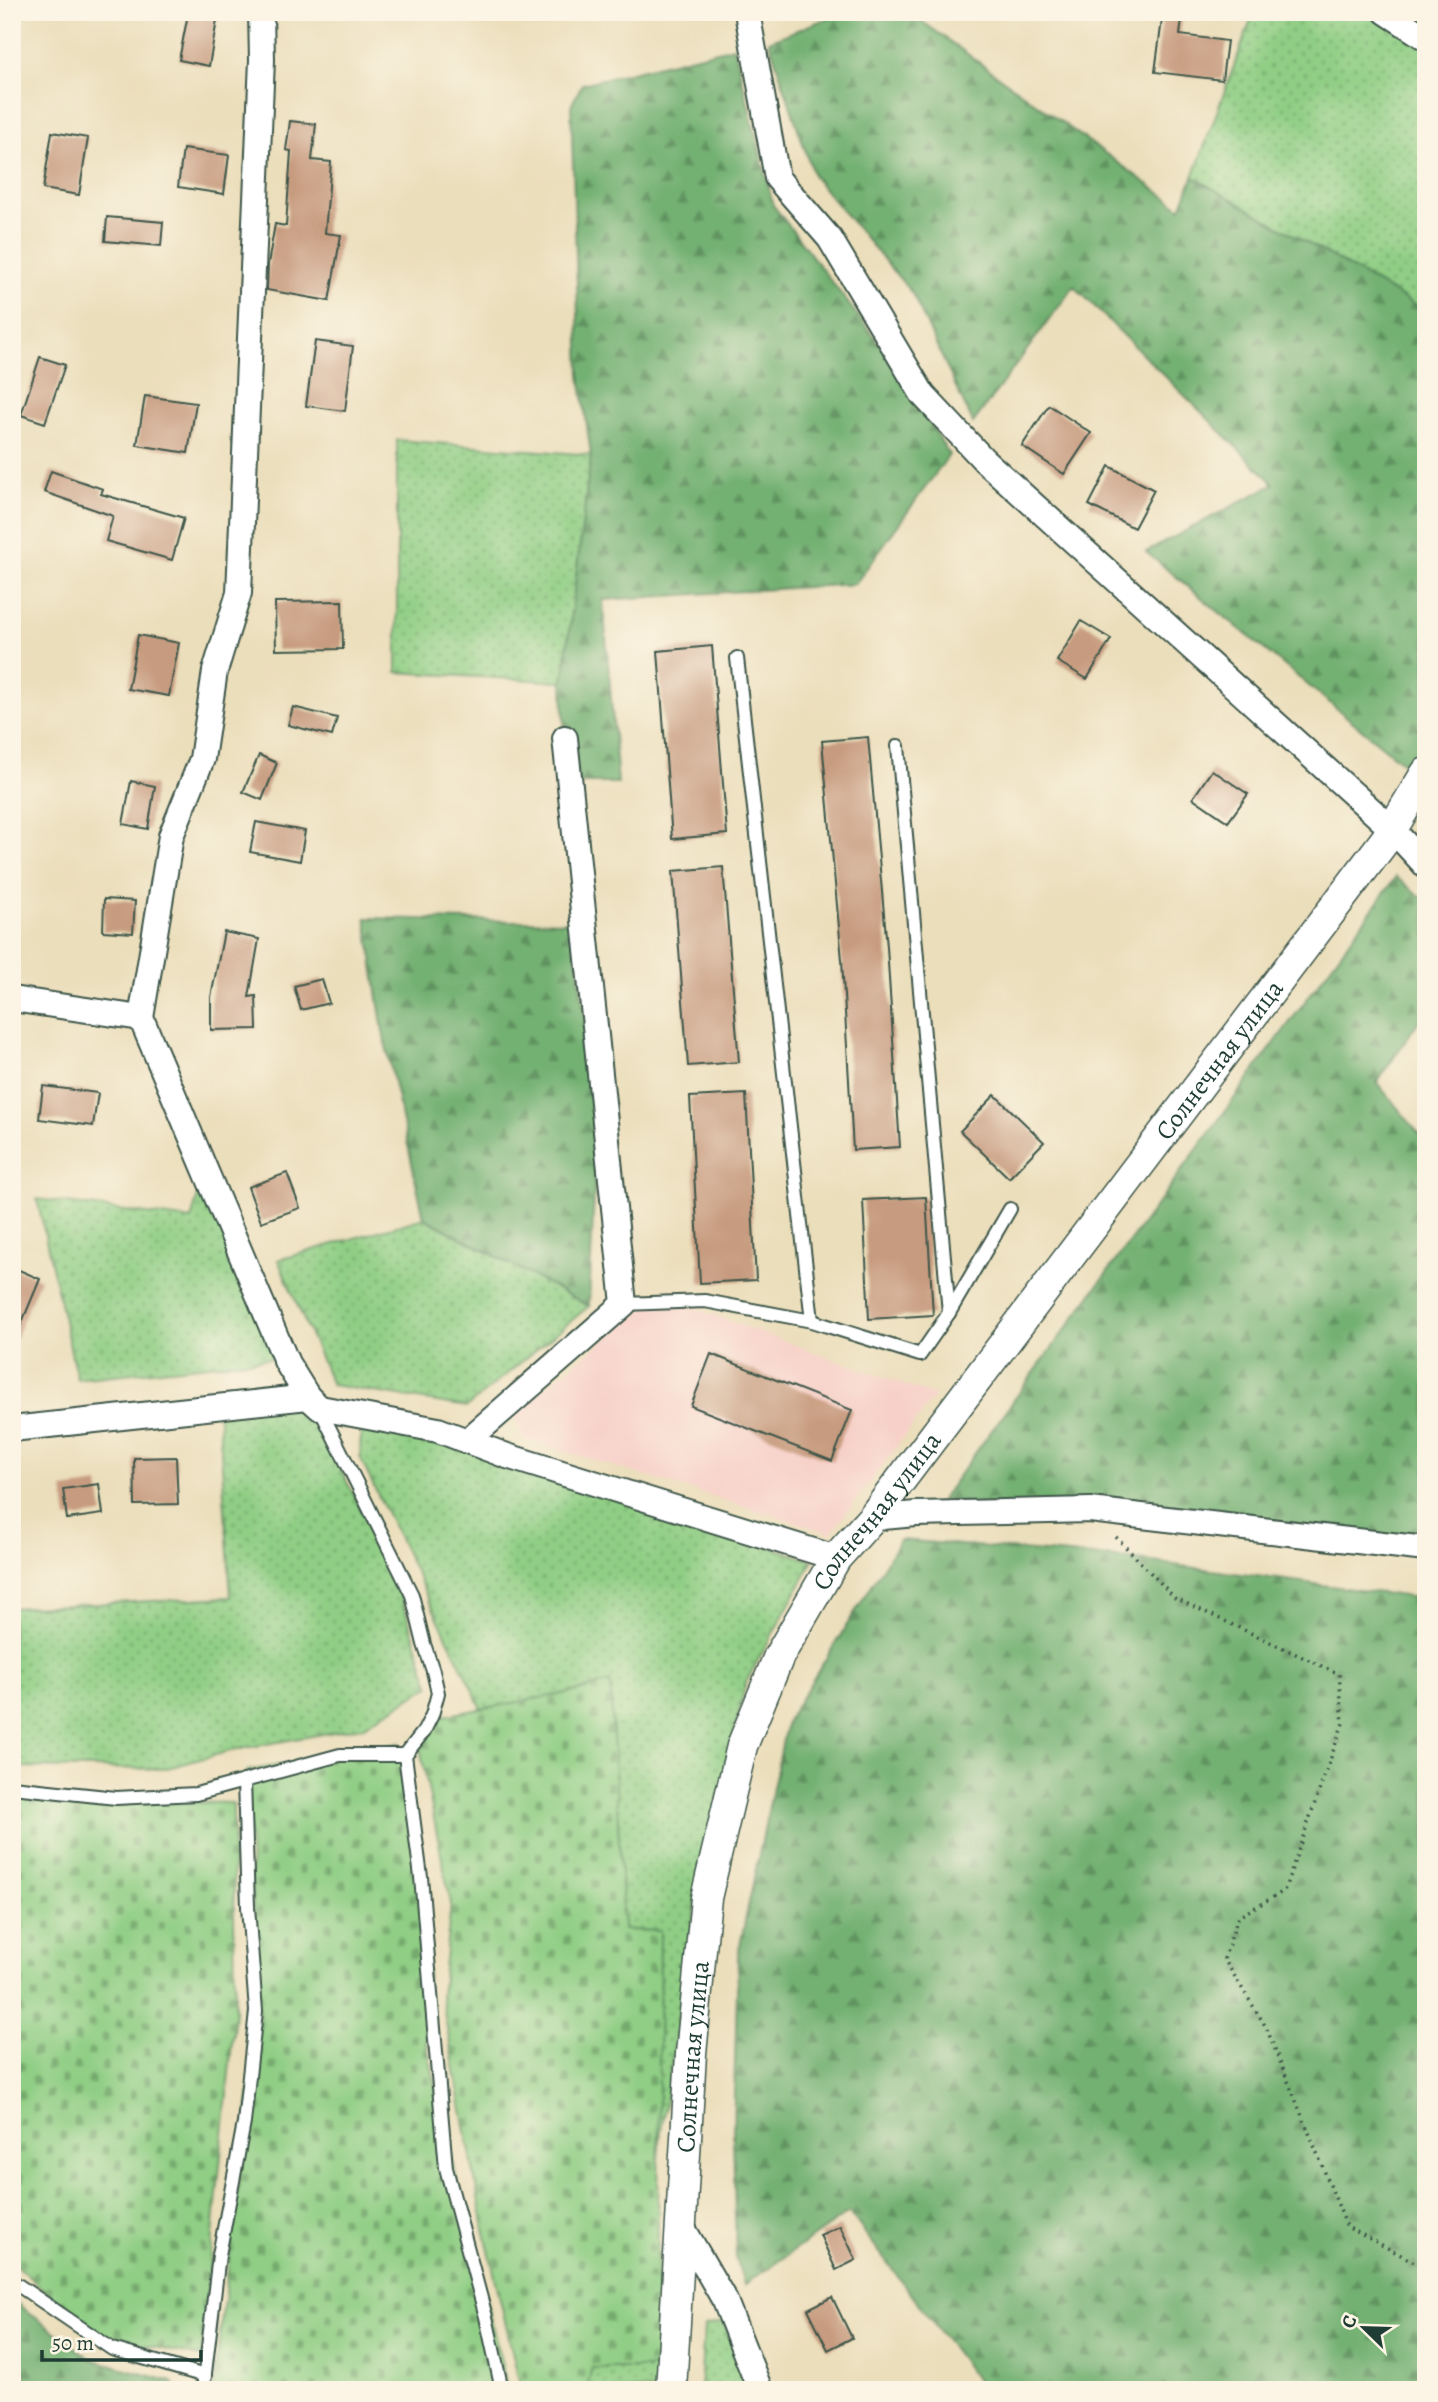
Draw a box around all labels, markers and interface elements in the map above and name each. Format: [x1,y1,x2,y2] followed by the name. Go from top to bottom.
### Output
[1147,972,1291,1147] street label: Солнечная улица
[804,1424,949,1597] street label: Солнечная улица
[668,1959,717,2154] street label: Солнечная улица
[1330,2294,1400,2364] north arrow
[1335,2311,1364,2332] text: С
[42,2318,201,2362] scale bar
[52,2329,94,2357] text: 50 m

